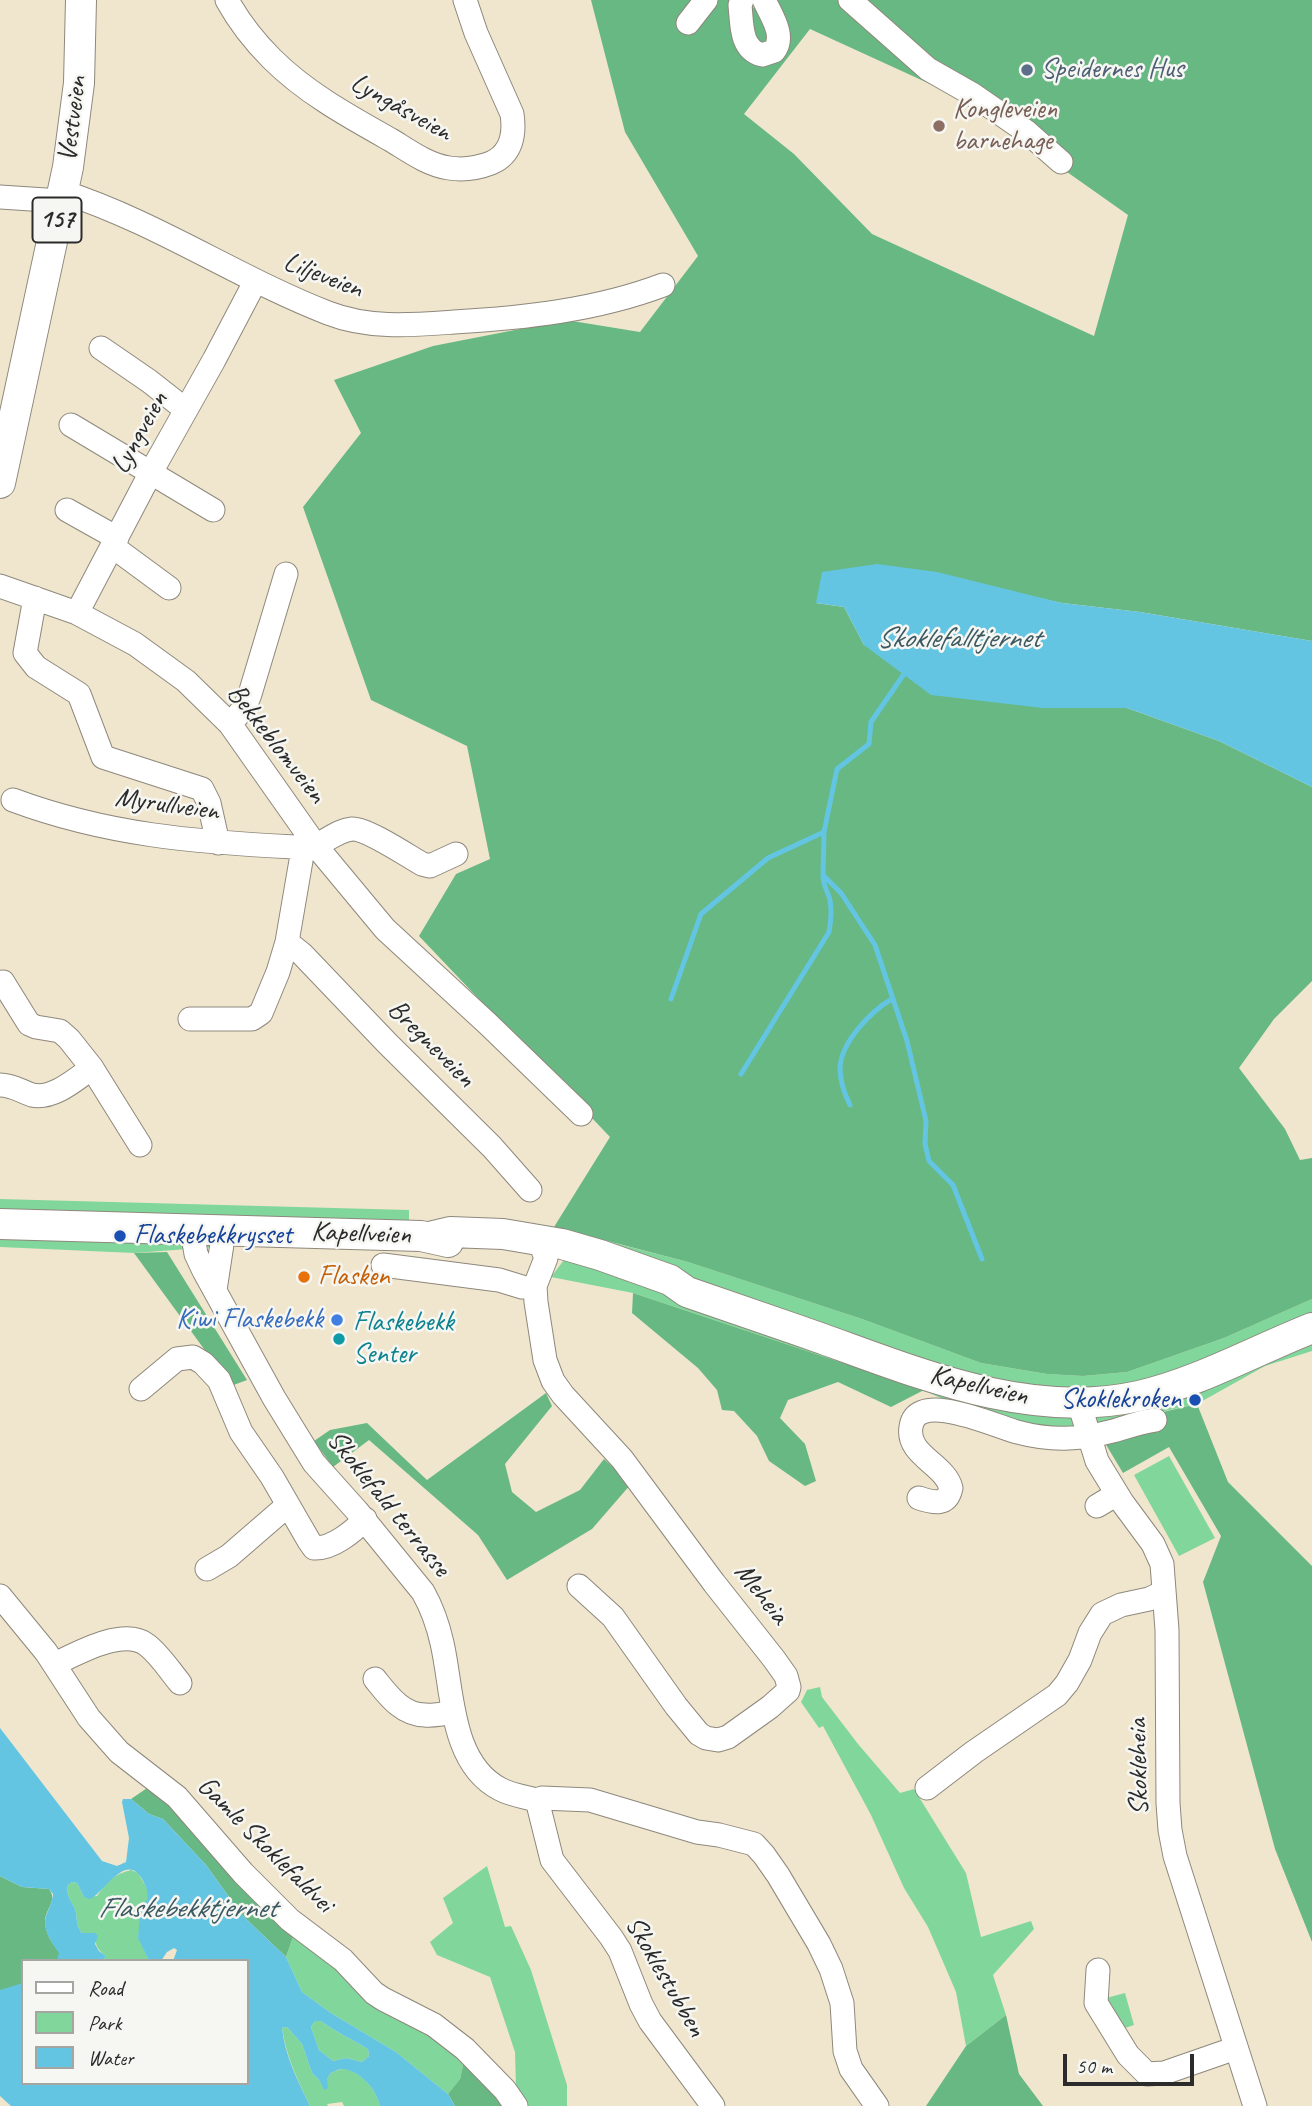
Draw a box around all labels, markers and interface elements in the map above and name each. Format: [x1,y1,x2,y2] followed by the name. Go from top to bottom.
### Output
[1041,53,1183,87] place label: Speidernes Hus
[1019,62,1035,78] marker: Speidernes Hus
[345,67,457,149] street label: Lyngåsveien
[51,74,95,164] street label: Vestveien
[953,93,1057,159] place label: Kongleveien barnehage
[931,118,947,134] marker: Kongleveien barnehage
[32,197,82,242] road number: 157
[279,246,367,306] street label: Liljeveien
[104,386,176,480] street label: Lyngveien
[876,621,1040,657] water label: Skoklefalltjernet
[219,678,333,810] street label: Bekkeblomveien
[113,781,221,829] street label: Myrullveien
[380,993,482,1095] street label: Bregneveien
[311,1215,411,1253] street label: Kapellveien
[134,1219,292,1253] place label: Flaskebekkrysset
[112,1228,128,1244] marker: Flaskebekkrysset
[318,1260,390,1294] place label: Flasken
[296,1269,312,1285] marker: Flasken
[176,1303,323,1337] place label: Kiwi Flaskebekk
[353,1306,454,1372] place label: Flaskebekk Senter
[329,1312,345,1328] marker: Kiwi Flaskebekk
[331,1331,347,1347] marker: Flaskebekk Senter
[927,1358,1031,1414] street label: Kapellveien
[1061,1383,1181,1417] place label: Skoklekroken
[1187,1392,1203,1408] marker: Skoklekroken
[319,1424,457,1584] street label: Skoklefald terrasse
[727,1557,795,1631] street label: Meheia
[1121,1718,1157,1816] street label: Skokleheia
[190,1770,340,1920] street label: Gamle Skoklefaldvei
[98,1891,276,1927] water label: Flaskebekktjernet
[617,1911,713,2043] street label: Skoklestubben
[21,1959,248,2085] legend
[88,1975,123,2001] text: Road
[88,2010,121,2036] text: Park
[1067,2039,1198,2084] scale bar
[88,2045,134,2071] text: Water
[1076,2053,1112,2079] text: 50 m

